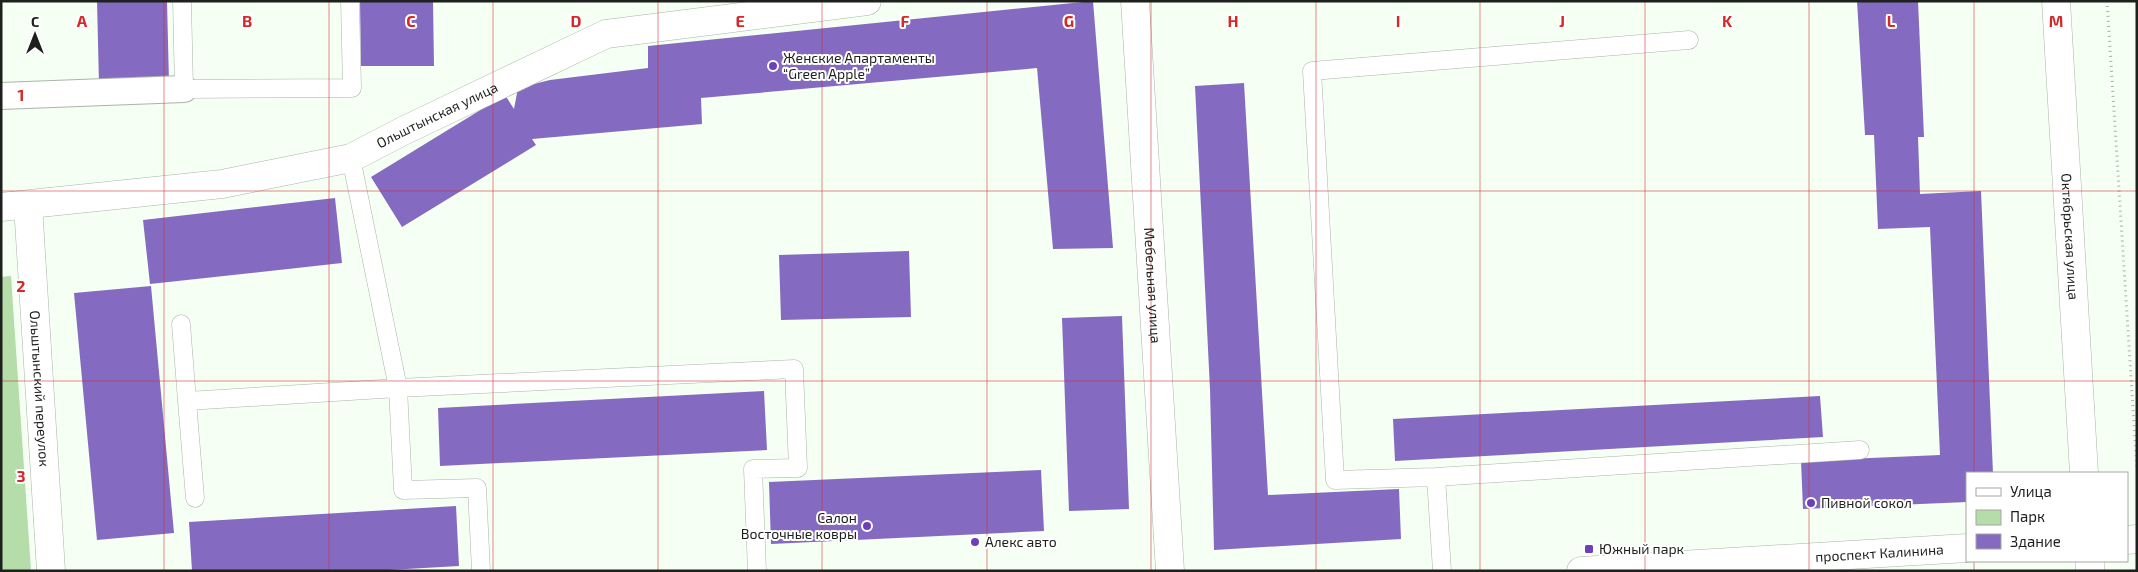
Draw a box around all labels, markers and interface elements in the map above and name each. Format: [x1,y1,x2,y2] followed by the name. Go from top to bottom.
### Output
[10,10,60,60] north arrow
[77,11,88,30] text: A
[242,11,252,30] text: B
[406,11,416,30] text: C
[571,11,582,30] text: D
[735,11,745,30] text: E
[901,11,910,30] text: F
[1064,11,1074,30] text: G
[1227,11,1239,30] text: H
[1396,11,1400,30] text: I
[1559,11,1565,30] text: J
[1722,11,1733,30] text: K
[1887,11,1896,30] text: L
[2049,11,2063,30] text: M
[31,13,39,30] text: С
[783,49,935,82] place label: Женские Апартаменты “Green Apple”
[767,60,779,72] marker: Женские Апартаменты “Green Apple”
[373,78,500,151] street label: Ольштынская улица
[18,85,24,104] text: 1
[2058,173,2083,300] street label: Октябрьская улица
[1141,227,1165,344] street label: Мебельная улица
[16,276,26,295] text: 2
[27,310,53,468] street label: Ольштынский переулок
[16,466,26,485] text: 3
[1966,472,2128,562] legend
[2010,482,2052,500] text: Улица
[1821,494,1912,511] place label: Пивной сокол
[1805,497,1817,509] marker: Пивной сокол
[2010,507,2045,525] text: Парк
[741,509,857,542] place label: Салон Восточные ковры
[861,520,873,532] marker: Салон Восточные ковры
[2010,532,2061,550] text: Здание
[985,533,1057,550] place label: Алекс авто
[969,536,981,548] marker: Алекс авто
[1599,540,1685,557] place label: Южный парк
[1815,540,1944,565] street label: проспект Калинина
[1583,543,1595,555] marker: Южный парк

